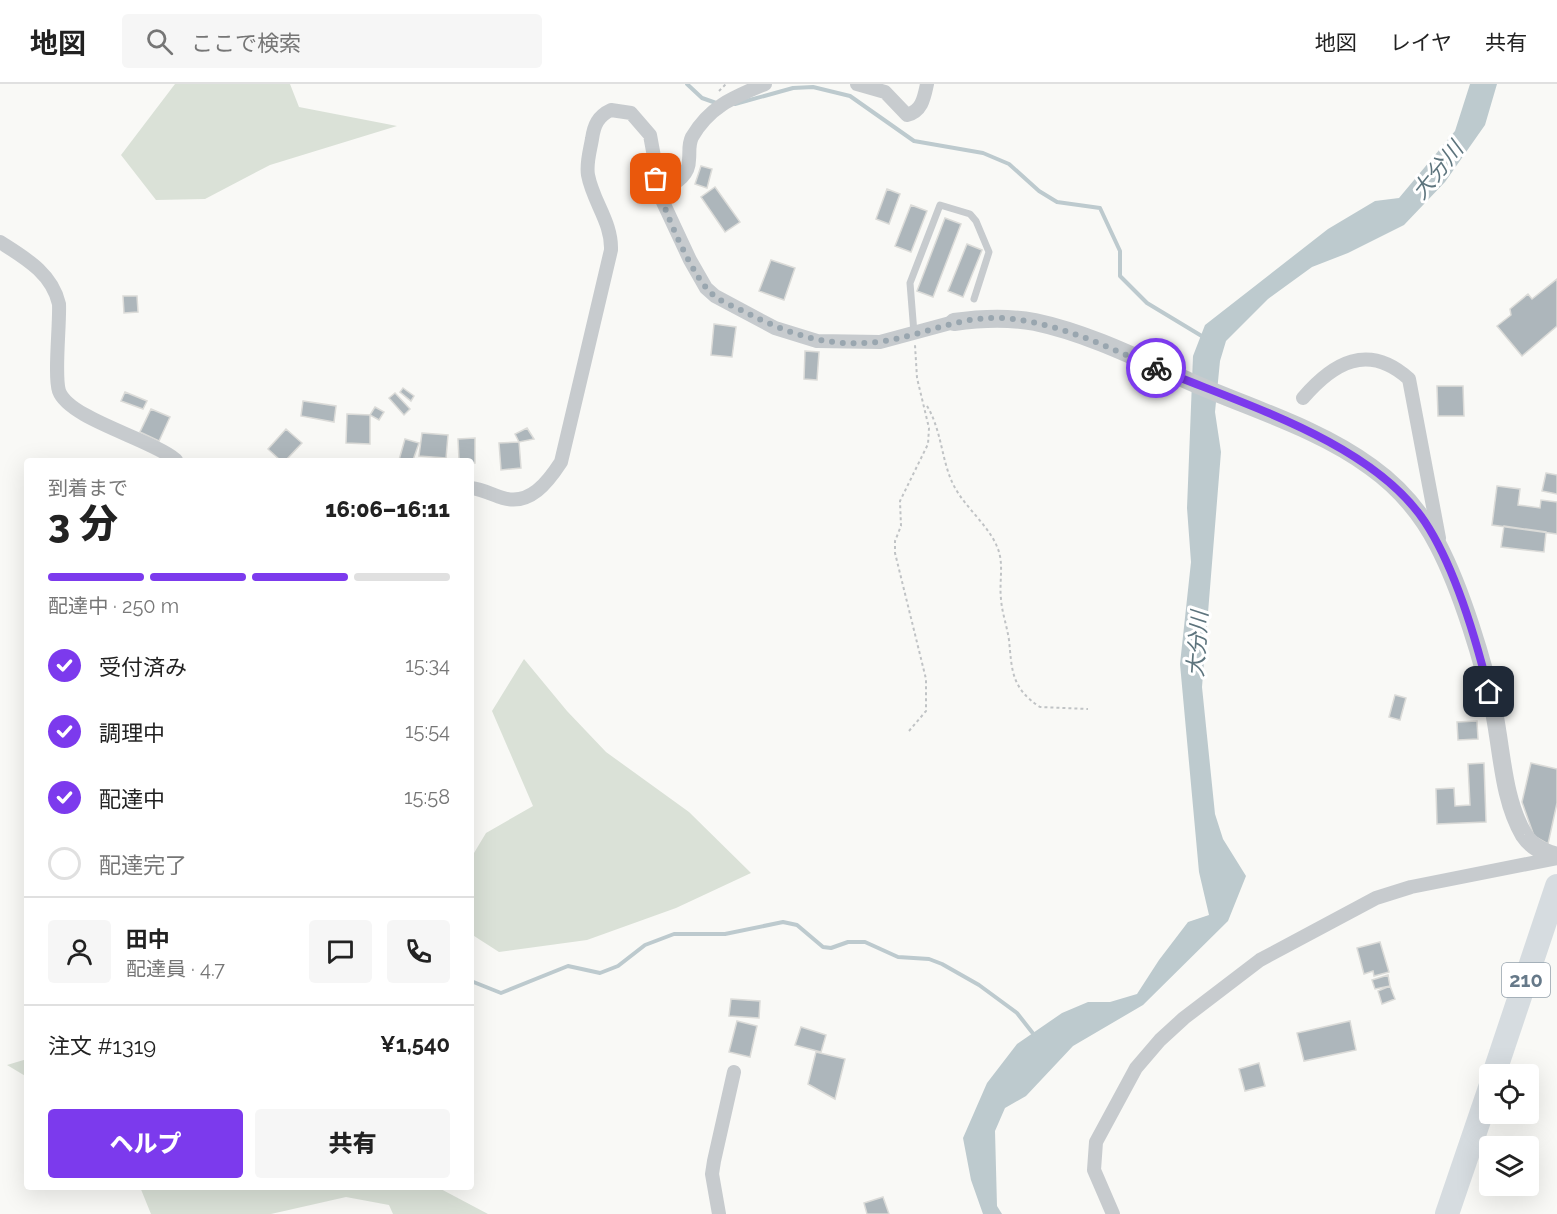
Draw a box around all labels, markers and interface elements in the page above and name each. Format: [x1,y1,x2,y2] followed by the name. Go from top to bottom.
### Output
[122,14,542,68] search box
[143,25,176,58] icon: search
[30,27,86,60] text: 地図
[191,30,301,56] text: ここで検索
[1315,30,1357,55] text: 地図
[1390,30,1452,55] text: レイヤ
[1485,30,1527,55] text: 共有
[1406,135,1469,204] water label: 大分川
[630,153,681,204] pin
[639,162,672,195] icon: bag
[1126,338,1186,398] courier
[1140,352,1173,385] icon: bike
[48,476,128,500] text: 到着まで
[325,496,450,522] text: 16:06–16:11
[48,500,118,546] text: 3 分
[48,594,179,618] text: 配達中 · 250 m
[1182,608,1212,678] water label: 大分川
[48,649,81,682] icon: check
[405,653,450,677] text: 15:34
[99,654,187,680] text: 受付済み
[1463,666,1514,717] pin
[1472,675,1505,708] icon: home
[48,715,81,748] icon: check
[405,719,450,743] text: 15:54
[99,720,165,746] text: 調理中
[48,781,81,814] icon: check
[404,785,450,809] text: 15:58
[99,786,165,812] text: 配達中
[99,852,187,878] text: 配達完了
[48,920,111,983] button: person
[309,920,372,983] button: chat
[387,920,450,983] button: phone
[126,926,170,952] text: 田中
[126,957,225,981] text: 配達員 · 4.7
[1502,963,1550,997] road number: 210
[380,1031,450,1057] text: ¥1,540
[48,1033,156,1059] text: 注文 #1319
[1479,1064,1539,1196] map controls
[1479,1064,1539,1124] button: locate
[48,1109,243,1178] button: ヘルプ
[255,1109,450,1178] button: 共有
[1479,1136,1539,1196] button: layers

